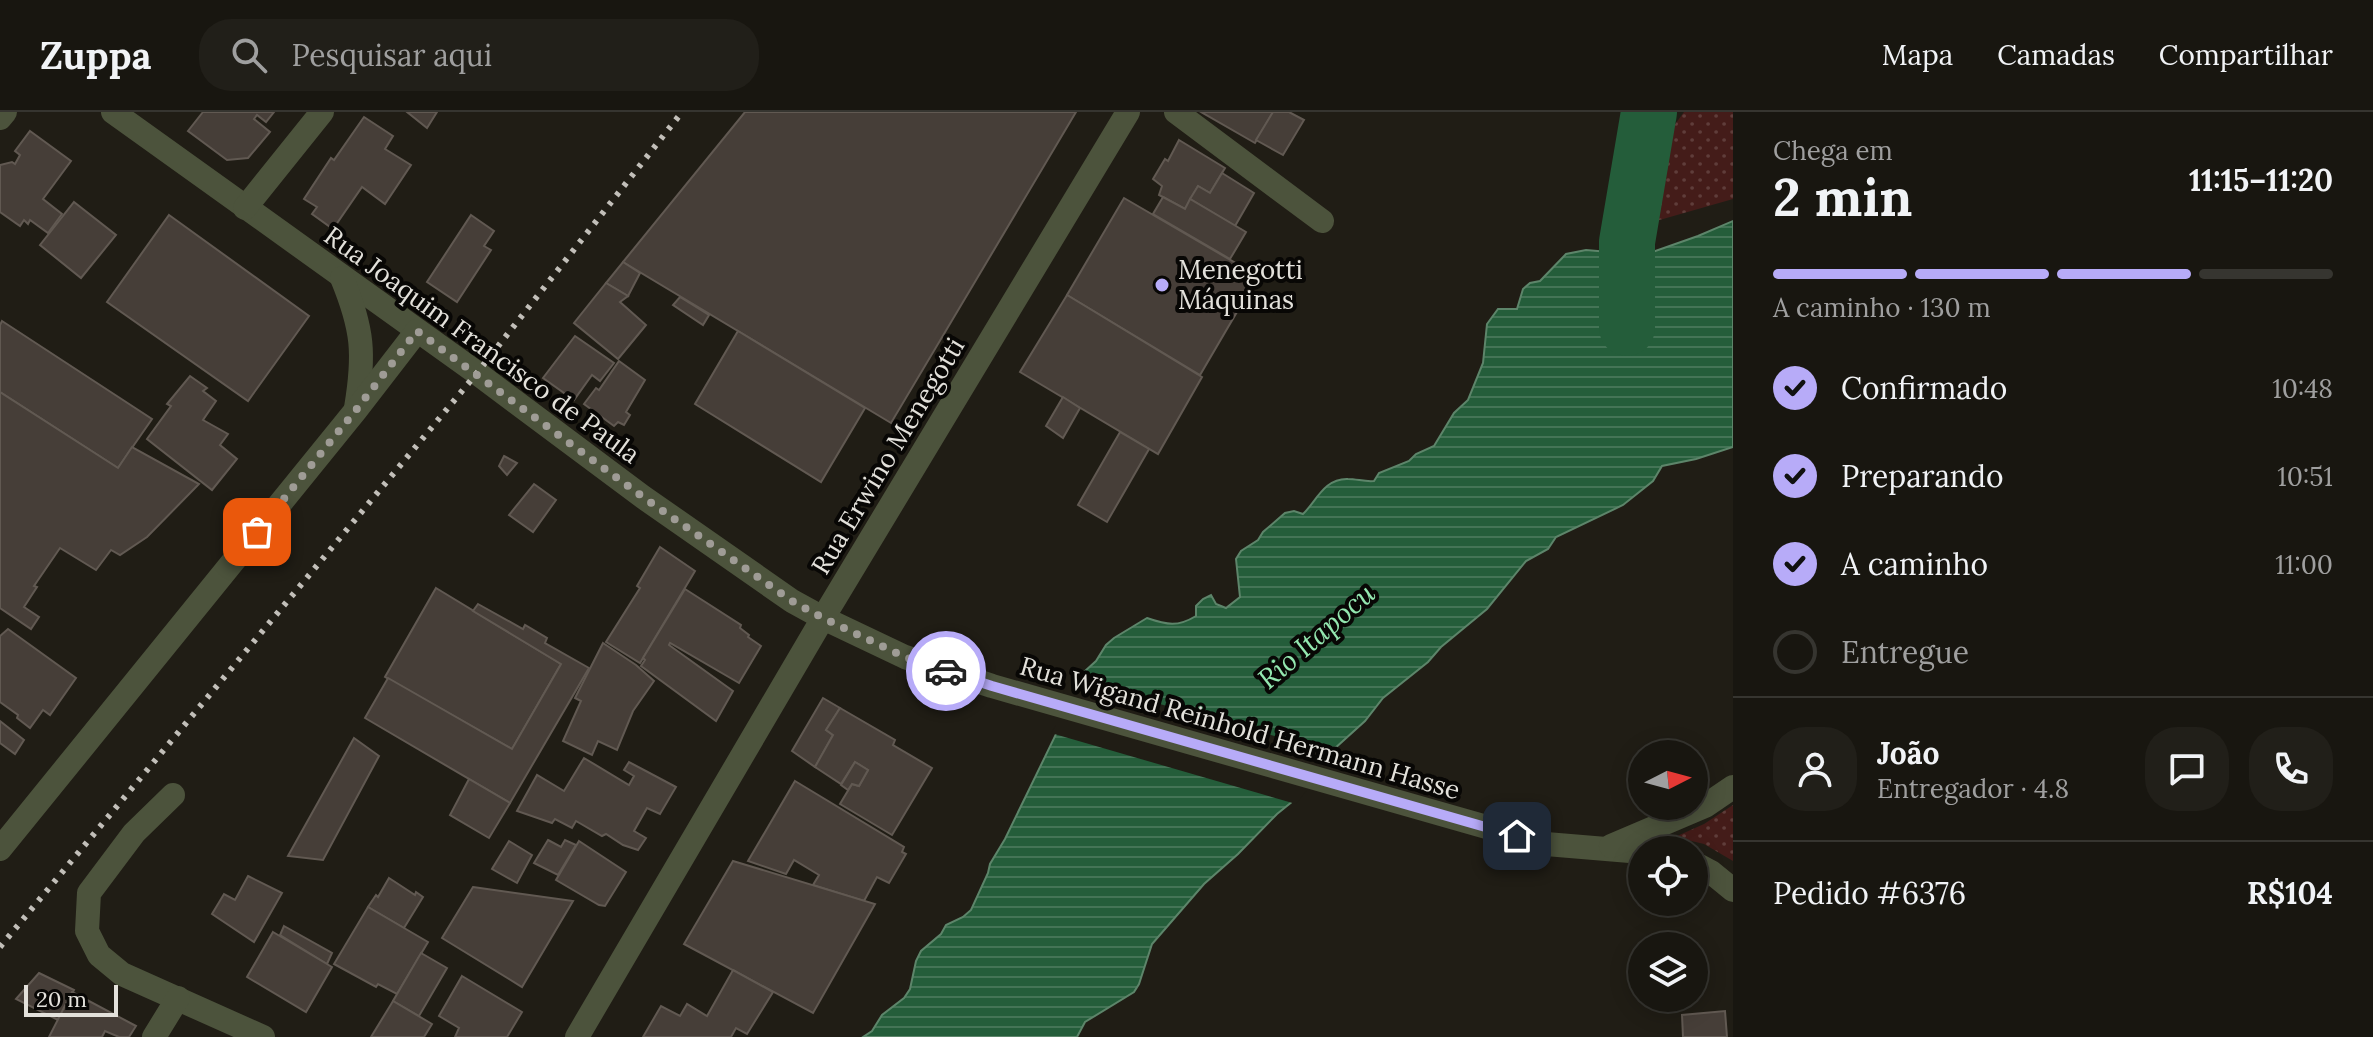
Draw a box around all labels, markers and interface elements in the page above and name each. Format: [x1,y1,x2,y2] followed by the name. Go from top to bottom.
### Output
[199,19,759,91] search box
[40,31,151,79] text: Zuppa
[227,33,271,77] icon: search
[291,36,492,74] text: Pesquisar aqui
[1882,37,1953,73] text: Mapa
[1997,37,2115,73] text: Camadas
[2159,37,2333,73] text: Compartilhar
[1773,134,1893,167] text: Chega em
[2189,161,2333,199] text: 11:15–11:20
[1773,164,1912,230] text: 2 min
[318,219,647,470] street label: Rua Joaquim Francisco de Paula
[1178,253,1303,316] place label: Menegotti Máquinas
[1153,276,1171,294] marker: Menegotti Máquinas
[1773,291,1991,324] text: A caminho · 130 m
[804,331,971,580] street label: Rua Erwino Menegotti
[1773,366,1817,410] icon: check
[1841,369,2007,407] text: Confirmado
[2272,372,2333,405] text: 10:48
[1773,454,1817,498] icon: check
[1841,457,2004,495] text: Preparando
[2277,460,2333,493] text: 10:51
[223,498,291,566] pin
[235,510,279,554] icon: bag
[1773,542,1817,586] icon: check
[1841,545,1988,583] text: A caminho
[2275,548,2333,581] text: 11:00
[1250,575,1382,697] water label: Rio Itapocu
[906,631,986,711] courier
[1841,633,1969,671] text: Entregue
[924,649,968,693] icon: car
[1016,649,1464,806] street label: Rua Wigand Reinhold Hermann Hasse
[1773,727,1857,811] button: person
[2145,727,2229,811] button: chat
[2249,727,2333,811] button: phone
[1877,734,1939,772] text: João
[1628,740,1708,820] north arrow
[1628,740,1708,1012] map controls
[1877,772,2069,805] text: Entregador · 4.8
[1483,802,1551,870] pin
[1495,814,1539,858] icon: home
[1628,836,1708,916] button: locate
[1773,874,1966,912] text: Pedido #6376
[2247,874,2333,912] text: R$104
[1628,932,1708,1012] button: layers
[24,981,118,1017] scale bar
[36,985,87,1013] text: 20 m

